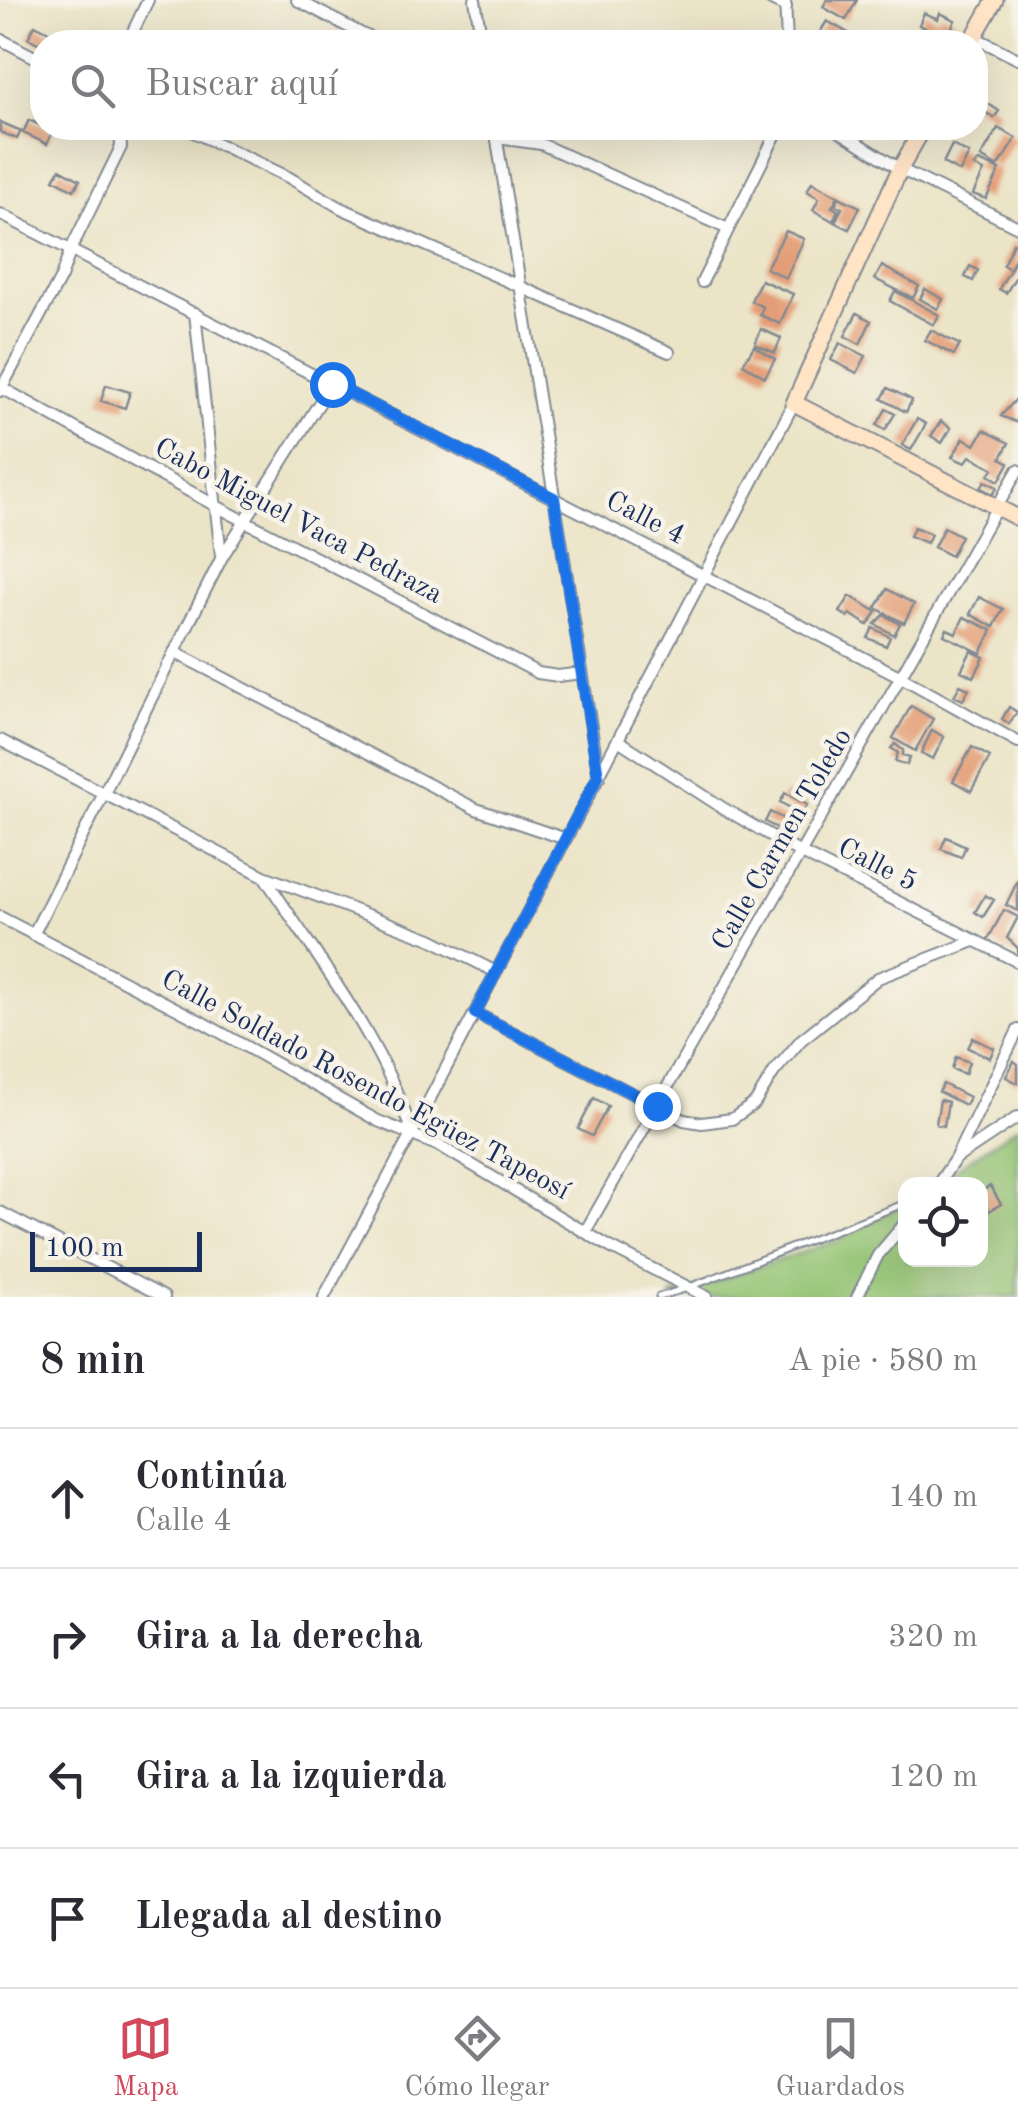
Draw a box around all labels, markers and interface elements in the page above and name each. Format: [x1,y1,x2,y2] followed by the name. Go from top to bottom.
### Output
[30,30,988,140] search box
[65,58,120,113] icon: search
[145,66,338,104] text: Buscar aquí
[310,362,356,408] route start
[149,434,447,610] street label: Cabo Miguel Vaca Pedraza
[601,487,689,551] street label: Calle 4
[708,724,858,956] street label: Calle Carmen Toledo
[833,834,921,898] street label: Calle 5
[156,966,574,1206] street label: Calle Soldado Rosendo Egüez Tapeosí
[635,1084,681,1130] route end
[898,1177,988,1267] map controls
[898,1177,988,1267] button: locate
[30,1227,202,1272] scale bar
[45,1235,124,1263] text: 100 m
[40,1341,146,1383] text: 8 min
[788,1346,978,1378] text: A pie · 580 m
[135,1459,287,1497] text: Continúa
[40,1471,95,1526] icon: ahead
[888,1482,978,1514] text: 140 m
[135,1506,232,1538] text: Calle 4
[40,1611,95,1666] icon: right
[135,1619,423,1657] text: Gira a la derecha
[888,1622,978,1654] text: 320 m
[40,1751,95,1806] icon: left
[135,1759,447,1797] text: Gira a la izquierda
[888,1762,978,1794] text: 120 m
[40,1891,95,1946] icon: arrive
[135,1899,443,1937] text: Llegada al destino
[113,2011,179,2106] tab: Mapa
[405,2011,550,2106] tab: Cómo llegar
[775,2011,905,2106] tab: Guardados

